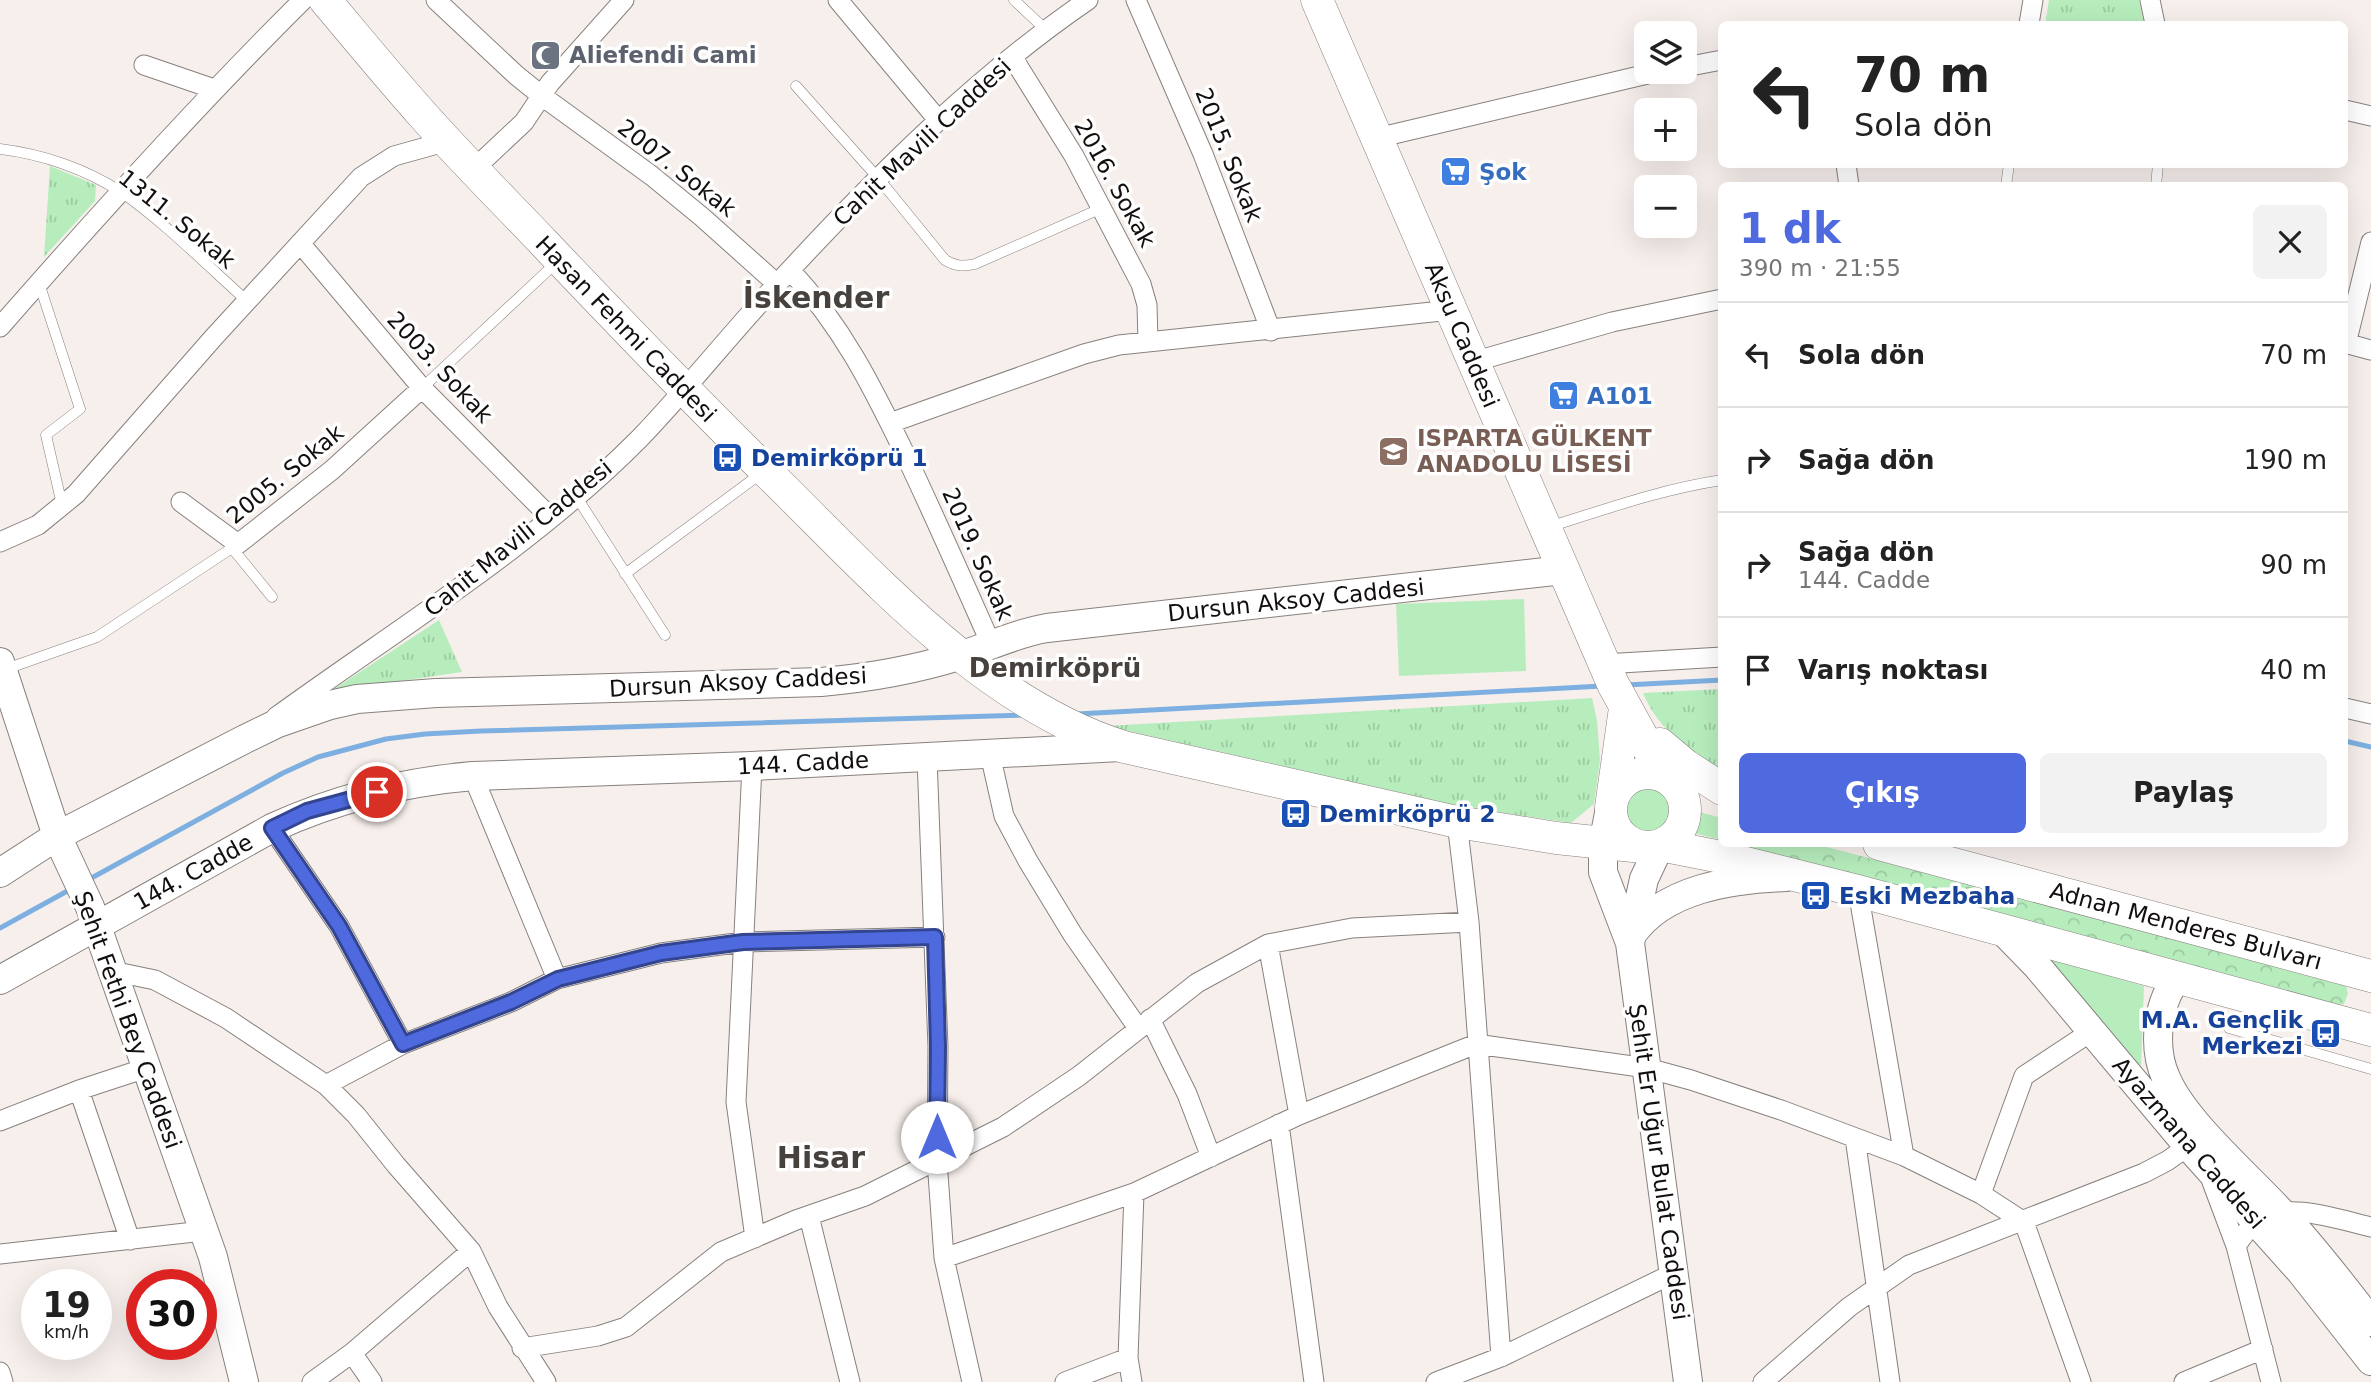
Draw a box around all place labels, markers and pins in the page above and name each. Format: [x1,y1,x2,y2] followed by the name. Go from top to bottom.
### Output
[529,38,563,72] mosque icon: Aliefendi Cami
[569,42,757,68] place label: Aliefendi Cami
[1439,155,1473,189] supermarket icon: Şok
[1479,159,1527,185] place label: Şok
[1547,379,1581,413] supermarket icon: A101
[1587,383,1653,409] place label: A101
[1417,424,1652,477] place label: ISPARTA GÜLKENT ANADOLU LİSESİ
[1377,434,1411,468] school or university icon: ISPARTA GÜLKENT ANADOLU LİSESİ
[711,441,745,475] bus stop icon: Demirköprü 1
[751,445,928,471] place label: Demirköprü 1
[347,762,407,822] pin
[1279,797,1313,831] bus stop icon: Demirköprü 2
[1319,801,1496,827] place label: Demirköprü 2
[1799,879,1833,913] bus stop icon: Eski Mezbaha
[1839,883,2015,909] place label: Eski Mezbaha
[2141,1007,2304,1059] place label: M.A. Gençlik Merkezi
[2309,1016,2343,1050] bus stop icon: M.A. Gençlik Merkezi

